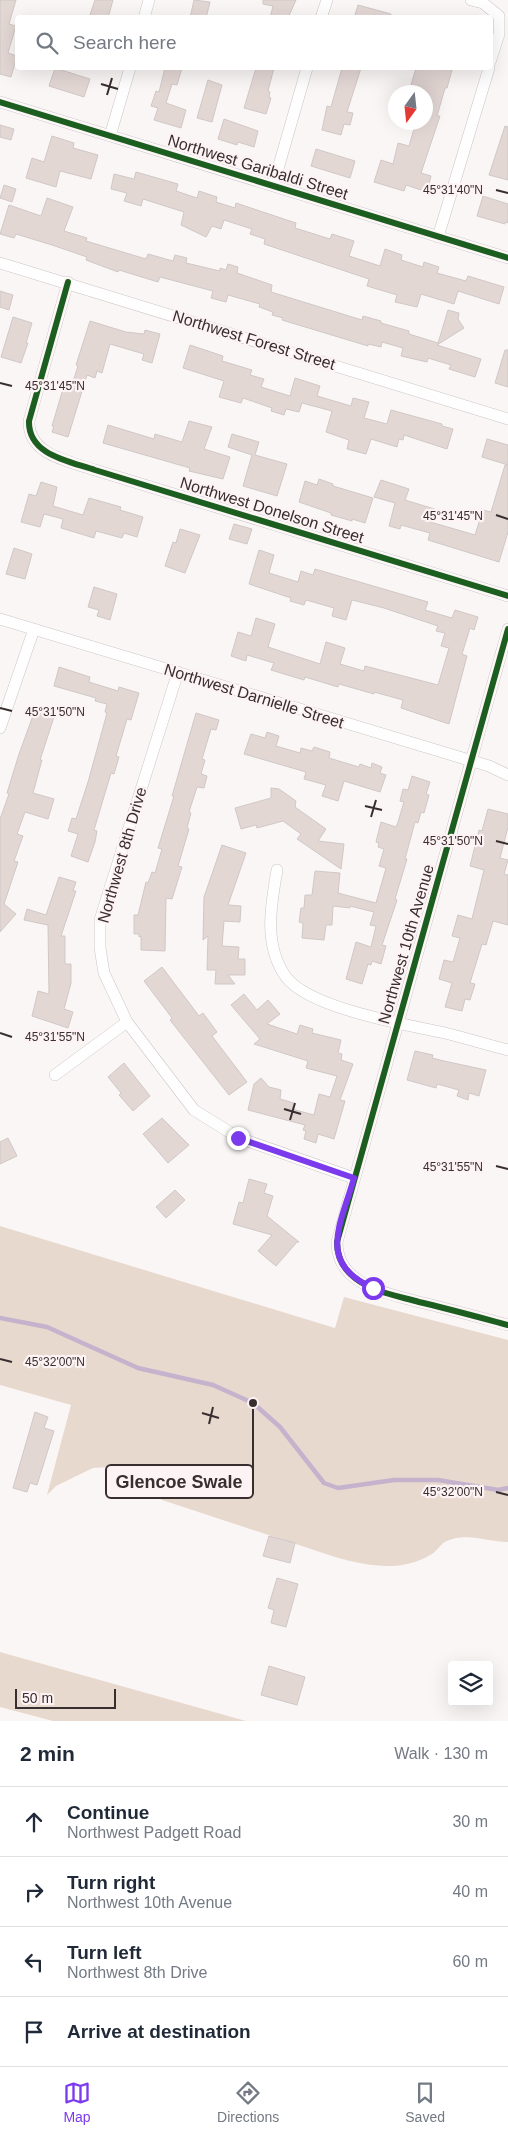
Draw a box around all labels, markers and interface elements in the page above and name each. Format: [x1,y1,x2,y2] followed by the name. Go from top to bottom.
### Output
[15,15,493,70] search box
[33,29,61,57] icon: search
[73,32,177,53] text: Search here
[388,85,433,130] north arrow
[166,131,351,203] street label: Northwest Garibaldi Street
[423,183,483,197] text: 45°31'40"N
[171,307,338,373] street label: Northwest Forest Street
[25,379,85,393] text: 45°31'45"N
[178,474,366,546] street label: Northwest Donelson Street
[423,509,483,523] text: 45°31'45"N
[162,661,346,732] street label: Northwest Darnielle Street
[25,705,85,719] text: 45°31'50"N
[94,785,150,925] street label: Northwest 8th Drive
[423,834,483,848] text: 45°31'50"N
[375,862,437,1026] street label: Northwest 10th Avenue
[25,1030,85,1044] text: 45°31'55"N
[227,1127,250,1150] route end
[423,1160,483,1174] text: 45°31'55"N
[362,1277,385,1300] route start
[25,1355,85,1369] text: 45°32'00"N
[106,1465,253,1498] callout: Glencoe Swale
[115,1472,243,1492] text: Glencoe Swale
[423,1485,483,1499] text: 45°32'00"N
[448,1661,493,1706] map controls
[448,1661,493,1706] button: layers
[15,1686,116,1709] scale bar
[22,1690,53,1706] text: 50 m
[20,1742,75,1765] text: 2 min
[394,1745,488,1762] text: Walk · 130 m
[67,1802,149,1823] text: Continue
[20,1808,48,1836] icon: ahead
[452,1813,488,1830] text: 30 m
[67,1824,241,1841] text: Northwest Padgett Road
[67,1872,155,1893] text: Turn right
[20,1878,48,1906] icon: right
[452,1883,488,1900] text: 40 m
[67,1894,232,1911] text: Northwest 10th Avenue
[67,1942,142,1963] text: Turn left
[20,1948,48,1976] icon: left
[452,1953,488,1970] text: 60 m
[67,1964,208,1981] text: Northwest 8th Drive
[20,2018,48,2046] icon: arrive
[67,2021,251,2042] text: Arrive at destination
[63,2079,91,2125] tab: Map
[217,2079,279,2125] tab: Directions
[405,2079,445,2125] tab: Saved

